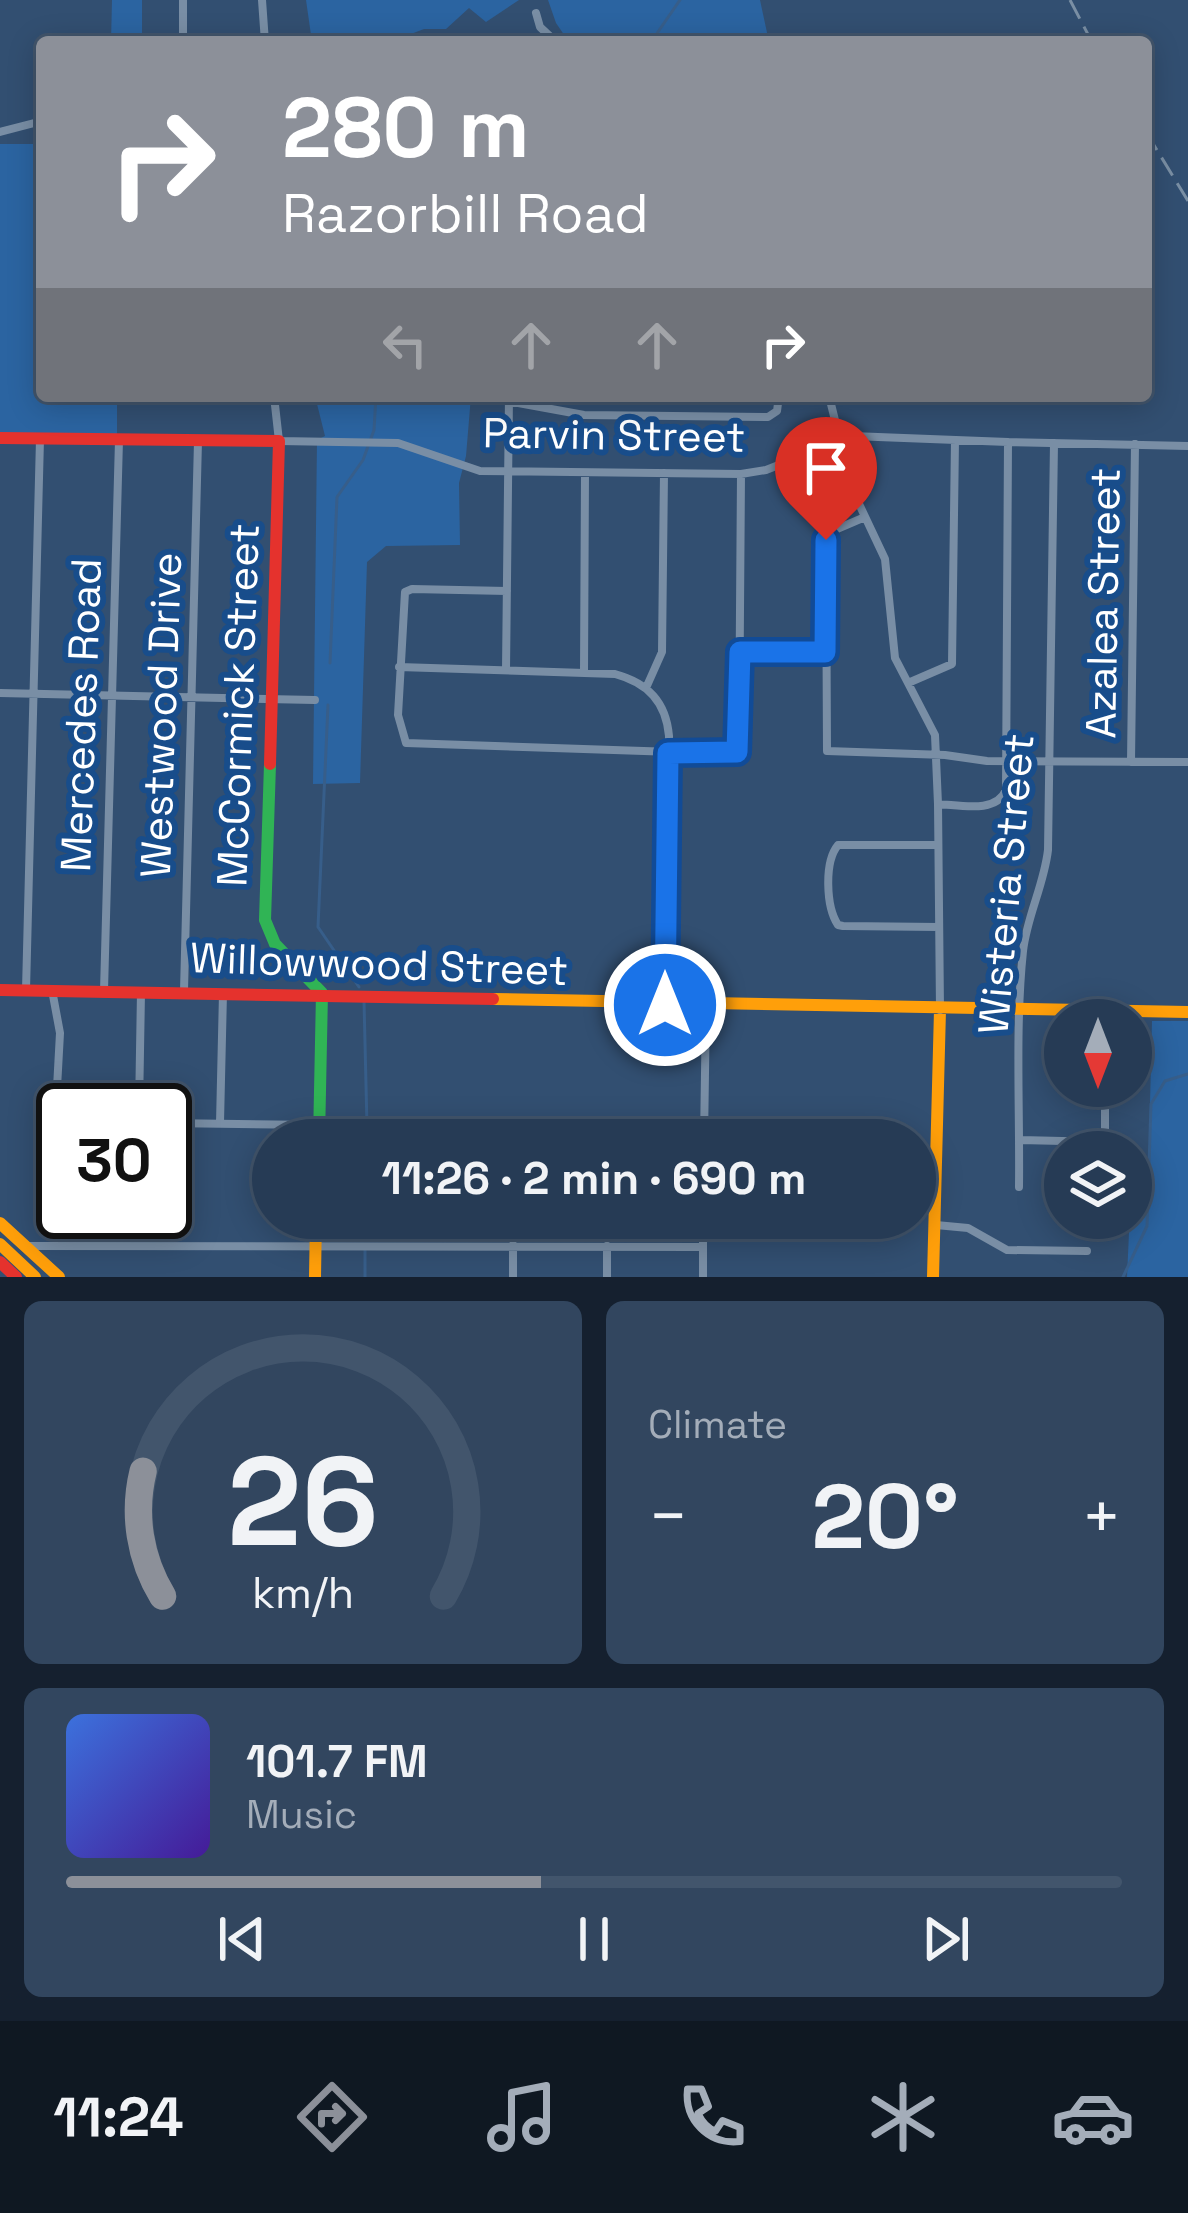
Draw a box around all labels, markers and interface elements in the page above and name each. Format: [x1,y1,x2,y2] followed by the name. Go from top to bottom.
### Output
[282,74,530,182] text: 280 m
[84,84,240,240] icon: right
[282,179,649,248] text: Razorbill Road
[372,312,438,378] icon: left
[498,312,564,378] icon: ahead
[624,312,690,378] icon: ahead
[750,312,816,378] icon: right
[482,406,746,464] street label: Parvin Street
[775,417,877,540] pin
[793,435,859,501] icon: arrive
[1074,467,1132,739] street label: Azalea Street
[205,522,271,888] street label: McCormick Street
[129,551,193,879] street label: Westwood Drive
[49,557,113,873] street label: Mercedes Road
[966,731,1046,1037] street label: Wisteria Street
[189,931,569,997] street label: Willowwood Street
[602,942,728,1068] position arrow
[1044,999,1152,1107] north arrow
[1044,999,1152,1239] map controls
[36,1083,192,1239] speed limit sign: 30
[1044,1131,1152,1239] button: layers
[382,1150,806,1207] text: 11:26 · 2 min · 690 m
[648,1400,787,1449] text: Climate
[227,1422,379,1581] text: 26
[811,1459,959,1574] text: 20°
[648,1474,689,1558] text: −
[1081,1474,1122,1558] text: +
[252,1565,354,1620] text: km/h
[246,1733,428,1790] text: 101.7 FM
[246,1790,357,1839] text: Music
[209,1906,275,1972] icon: previous
[561,1906,627,1972] icon: pause
[913,1906,979,1972] icon: next
[290,2075,374,2159] icon: directions
[480,2075,564,2159] icon: music
[670,2075,754,2159] icon: phone
[861,2075,945,2159] icon: climate
[1051,2075,1135,2159] icon: car
[53,2083,184,2152] text: 11:24

